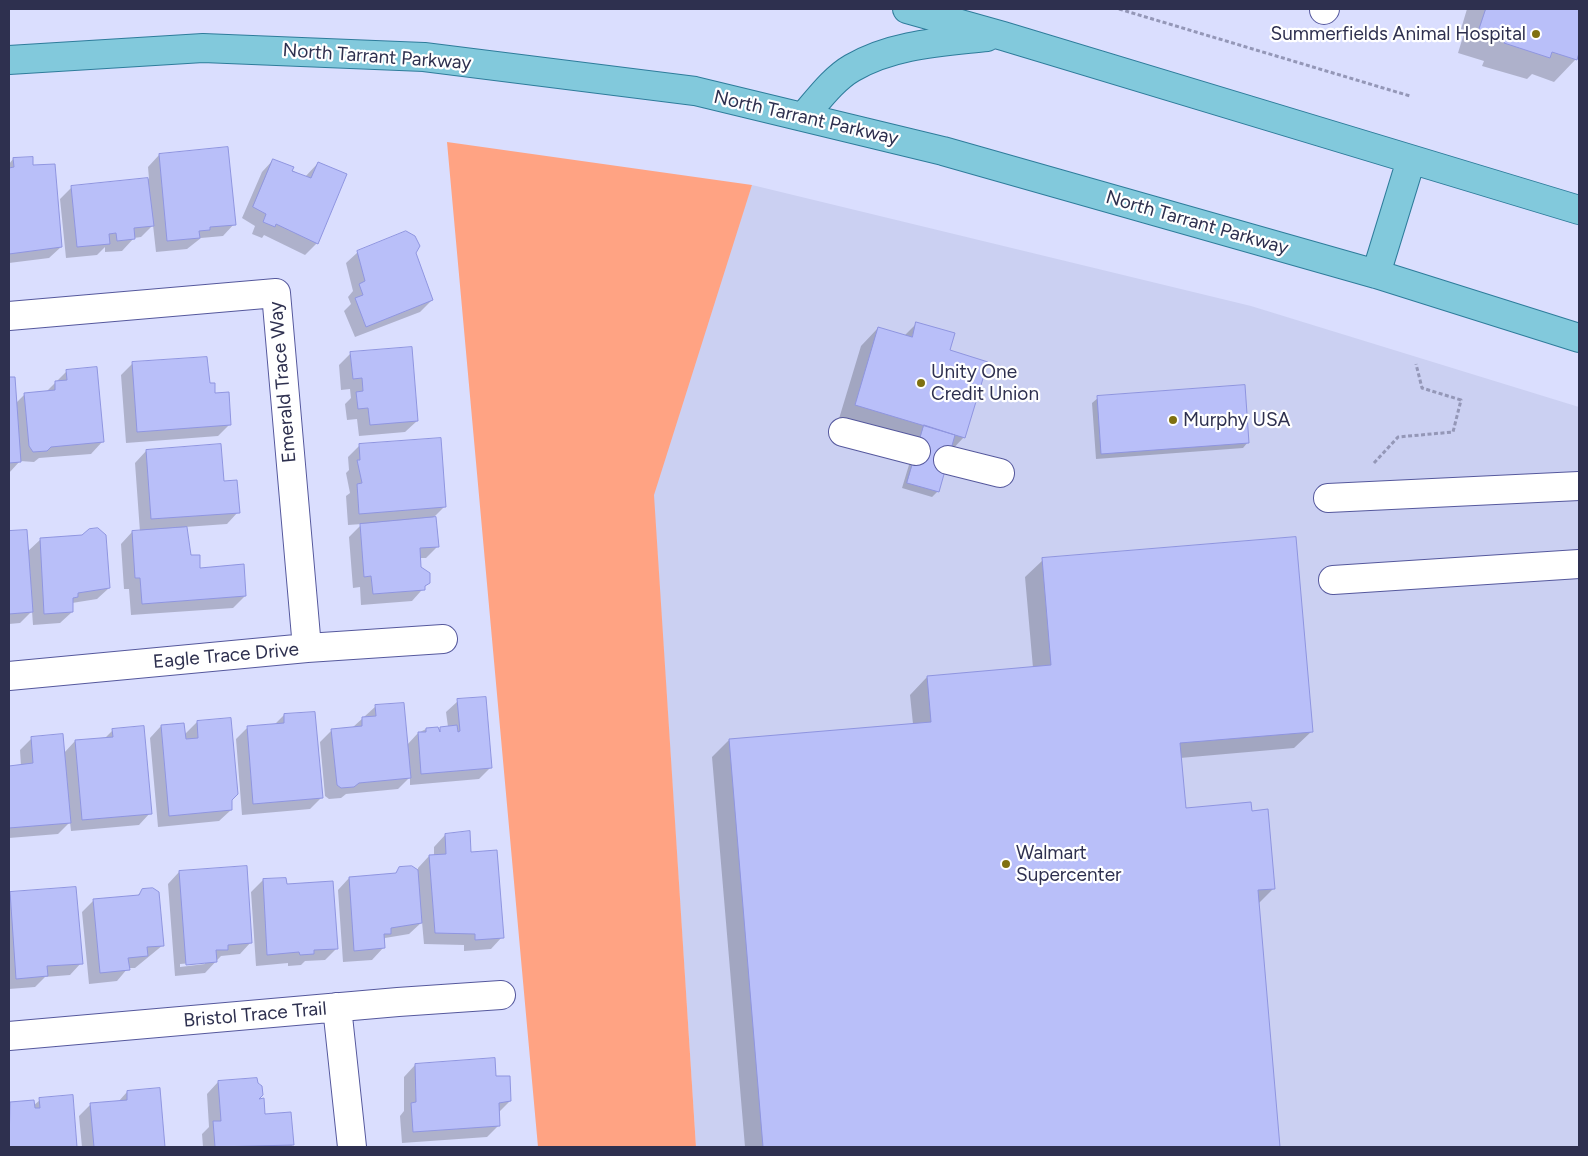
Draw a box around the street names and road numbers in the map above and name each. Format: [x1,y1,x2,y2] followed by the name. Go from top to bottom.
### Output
[282,39,472,75] street label: North Tarrant Parkway
[711,86,901,150] street label: North Tarrant Parkway
[1103,186,1291,260] street label: North Tarrant Parkway
[265,300,301,464] street label: Emerald Trace Way
[152,638,300,674] street label: Eagle Trace Drive
[182,997,328,1033] street label: Bristol Trace Trail

